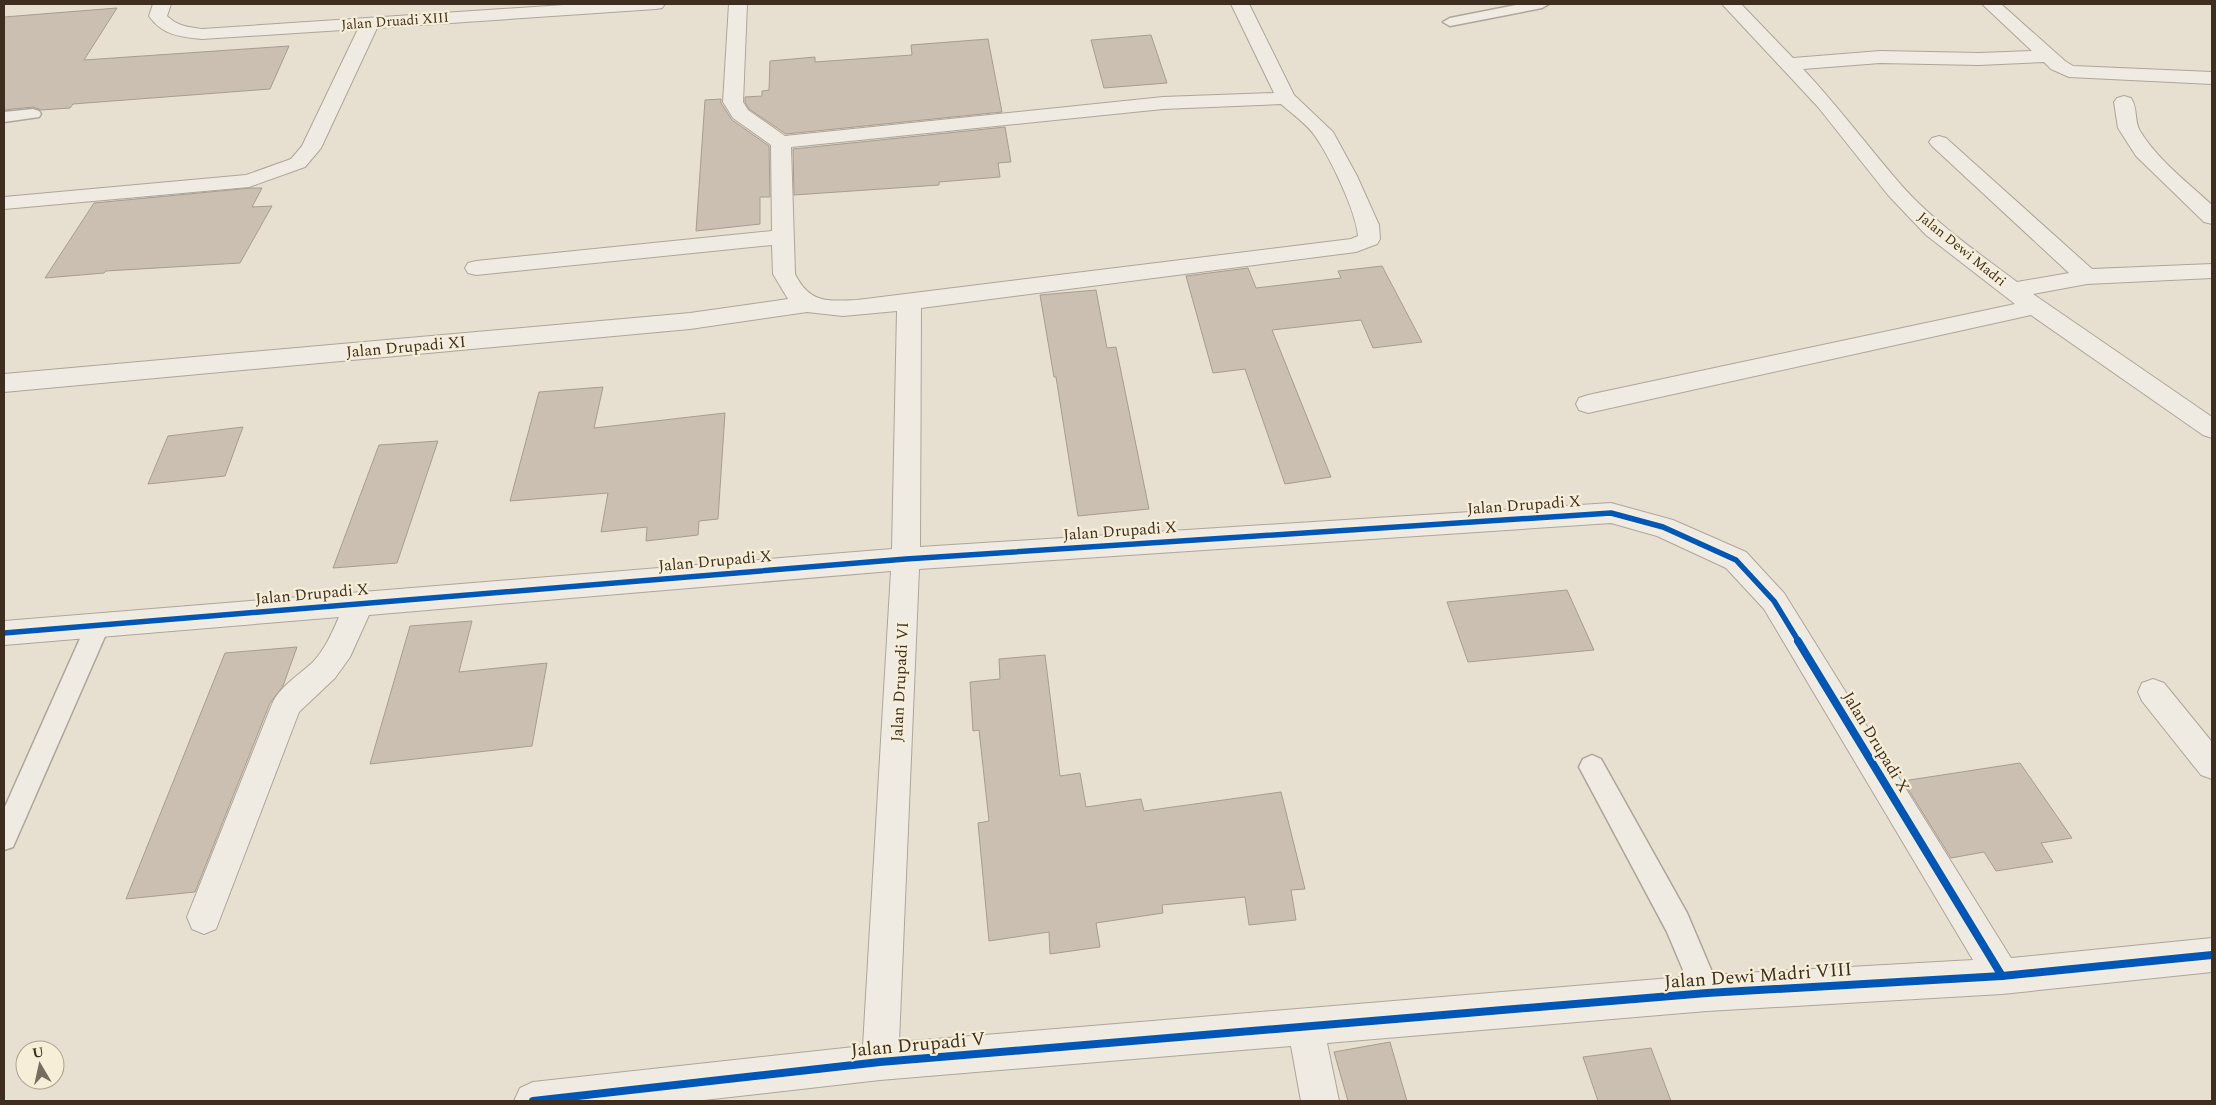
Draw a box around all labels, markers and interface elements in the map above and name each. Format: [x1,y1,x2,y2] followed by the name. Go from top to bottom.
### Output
[340,7,450,35] street label: Jalan Druadi XIII
[1913,207,2011,291] street label: Jalan Dewi Madri
[345,330,467,364] street label: Jalan Drupadi XI
[1466,489,1582,521] street label: Jalan Drupadi X
[1062,515,1178,547] street label: Jalan Drupadi X
[657,544,773,578] street label: Jalan Drupadi X
[254,577,370,611] street label: Jalan Drupadi X
[885,621,915,743] street label: Jalan Drupadi VI
[1836,687,1916,797] street label: Jalan Drupadi X
[1663,955,1853,997] street label: Jalan Dewi Madri VIII
[849,1025,987,1065] street label: Jalan Drupadi V
[15,1040,65,1090] north arrow
[31,1041,46,1064] text: U

